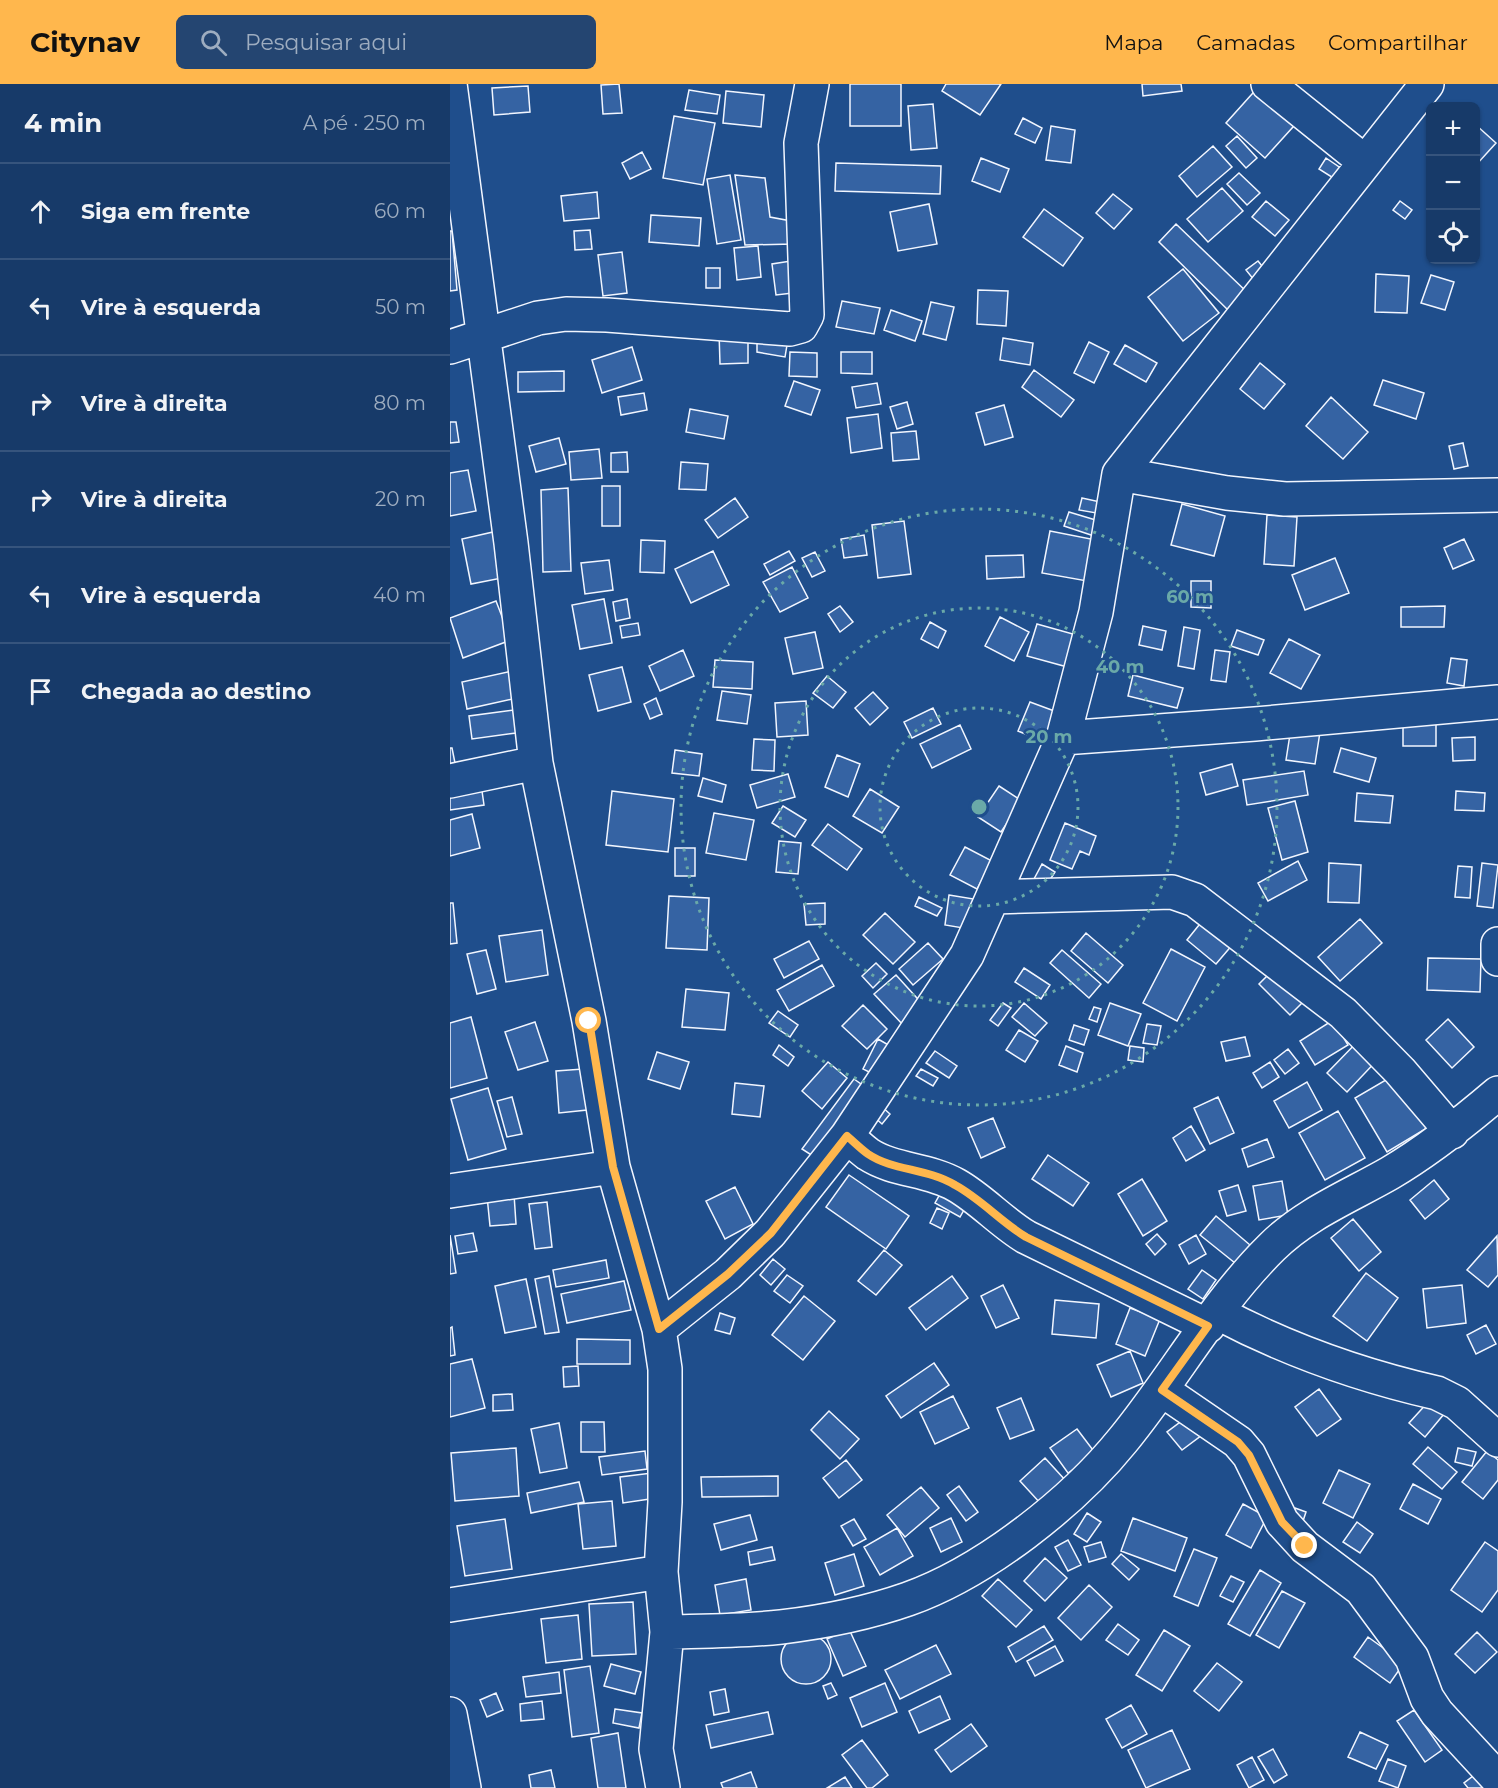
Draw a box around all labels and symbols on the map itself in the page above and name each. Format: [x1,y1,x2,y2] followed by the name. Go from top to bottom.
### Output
[1166,586,1214,608] text: 60 m
[1096,656,1144,678] text: 40 m
[1026,726,1072,748] text: 20 m
[969,797,989,817] centre of rings
[575,1007,601,1033] route start
[1291,1532,1317,1558] route end

